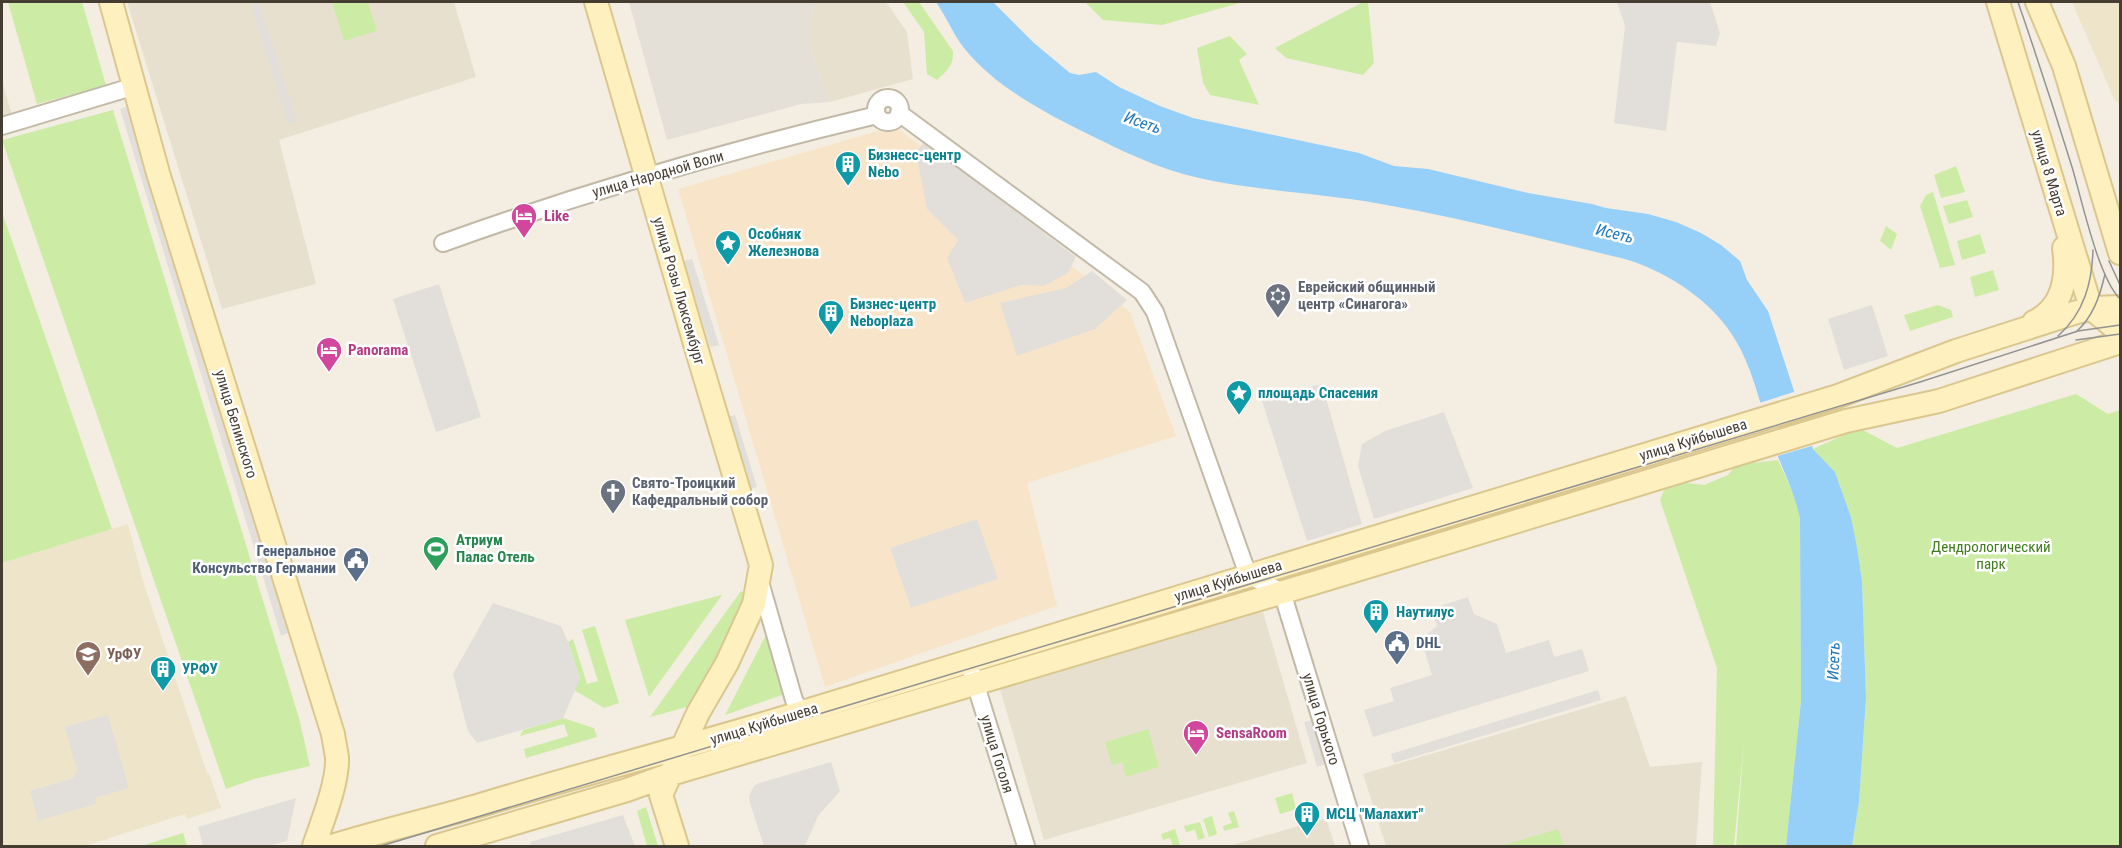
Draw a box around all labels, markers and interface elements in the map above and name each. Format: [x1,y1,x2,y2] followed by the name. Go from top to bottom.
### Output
[1122,107,1164,138] water label: Исеть
[2027,128,2071,218] street label: улица 8 Марта
[868,146,961,181] place label: Бизнесс-центр Nebo
[590,147,726,201] street label: улица Народной Воли
[833,149,863,187] building icon: Бизнесс-центр Nebo
[509,201,539,239] hotel icon: Like
[544,207,569,225] place label: Like
[649,215,709,367] street label: улица Розы Люксембург
[1594,220,1636,247] water label: Исеть
[748,225,819,260] place label: Особняк Железнова
[713,228,743,266] place icon: Особняк Железнова
[1298,278,1436,313] place label: Еврейский общинный центр «Синагога»
[1263,281,1293,319] synagogue icon: Еврейский общинный центр «Синагога»
[850,295,936,330] place label: Бизнес-центр Neboplaza
[816,298,846,336] building icon: Бизнес-центр Neboplaza
[314,335,344,373] hotel icon: Panorama
[348,341,408,359] place label: Panorama
[211,368,261,480] street label: улица Белинского
[1224,378,1254,416] place icon: площадь Спасения
[1258,384,1378,402] place label: площадь Спасения
[1637,415,1749,465] street label: улица Куйбышева
[632,474,768,509] place label: Свято-Троицкий Кафедральный собор
[598,477,628,515] church icon: Свято-Троицкий Кафедральный собор
[456,531,535,566] place label: Атриум Палас Отель
[421,534,451,572] sports icon: Атриум Палас Отель
[1931,538,2051,573] park label: Дендрологический парк
[192,542,336,577] place label: Генеральное Консульство Германии
[341,545,371,583] public building icon: Генеральное Консульство Германии
[1172,556,1284,606] street label: улица Куйбышева
[1361,597,1391,635] building icon: Наутилус
[1396,603,1454,621] place label: Наутилус
[1382,628,1412,666] public building icon: DHL
[1416,634,1441,652] place label: DHL
[73,639,103,677] school or university icon: УрФУ
[1823,642,1844,680] water label: Исеть
[107,645,141,663] place label: УрФУ
[148,654,178,692] building icon: УРФУ
[182,660,218,678] place label: УРФУ
[1298,671,1344,767] street label: улица Горького
[708,699,820,749] street label: улица Куйбышева
[977,713,1017,795] street label: улица Гоголя
[1181,718,1211,756] hotel icon: SensaRoom
[1216,724,1287,742] place label: SensaRoom
[1292,799,1322,837] building icon: МСЦ "Малахит"
[1326,805,1423,823] place label: МСЦ "Малахит"

